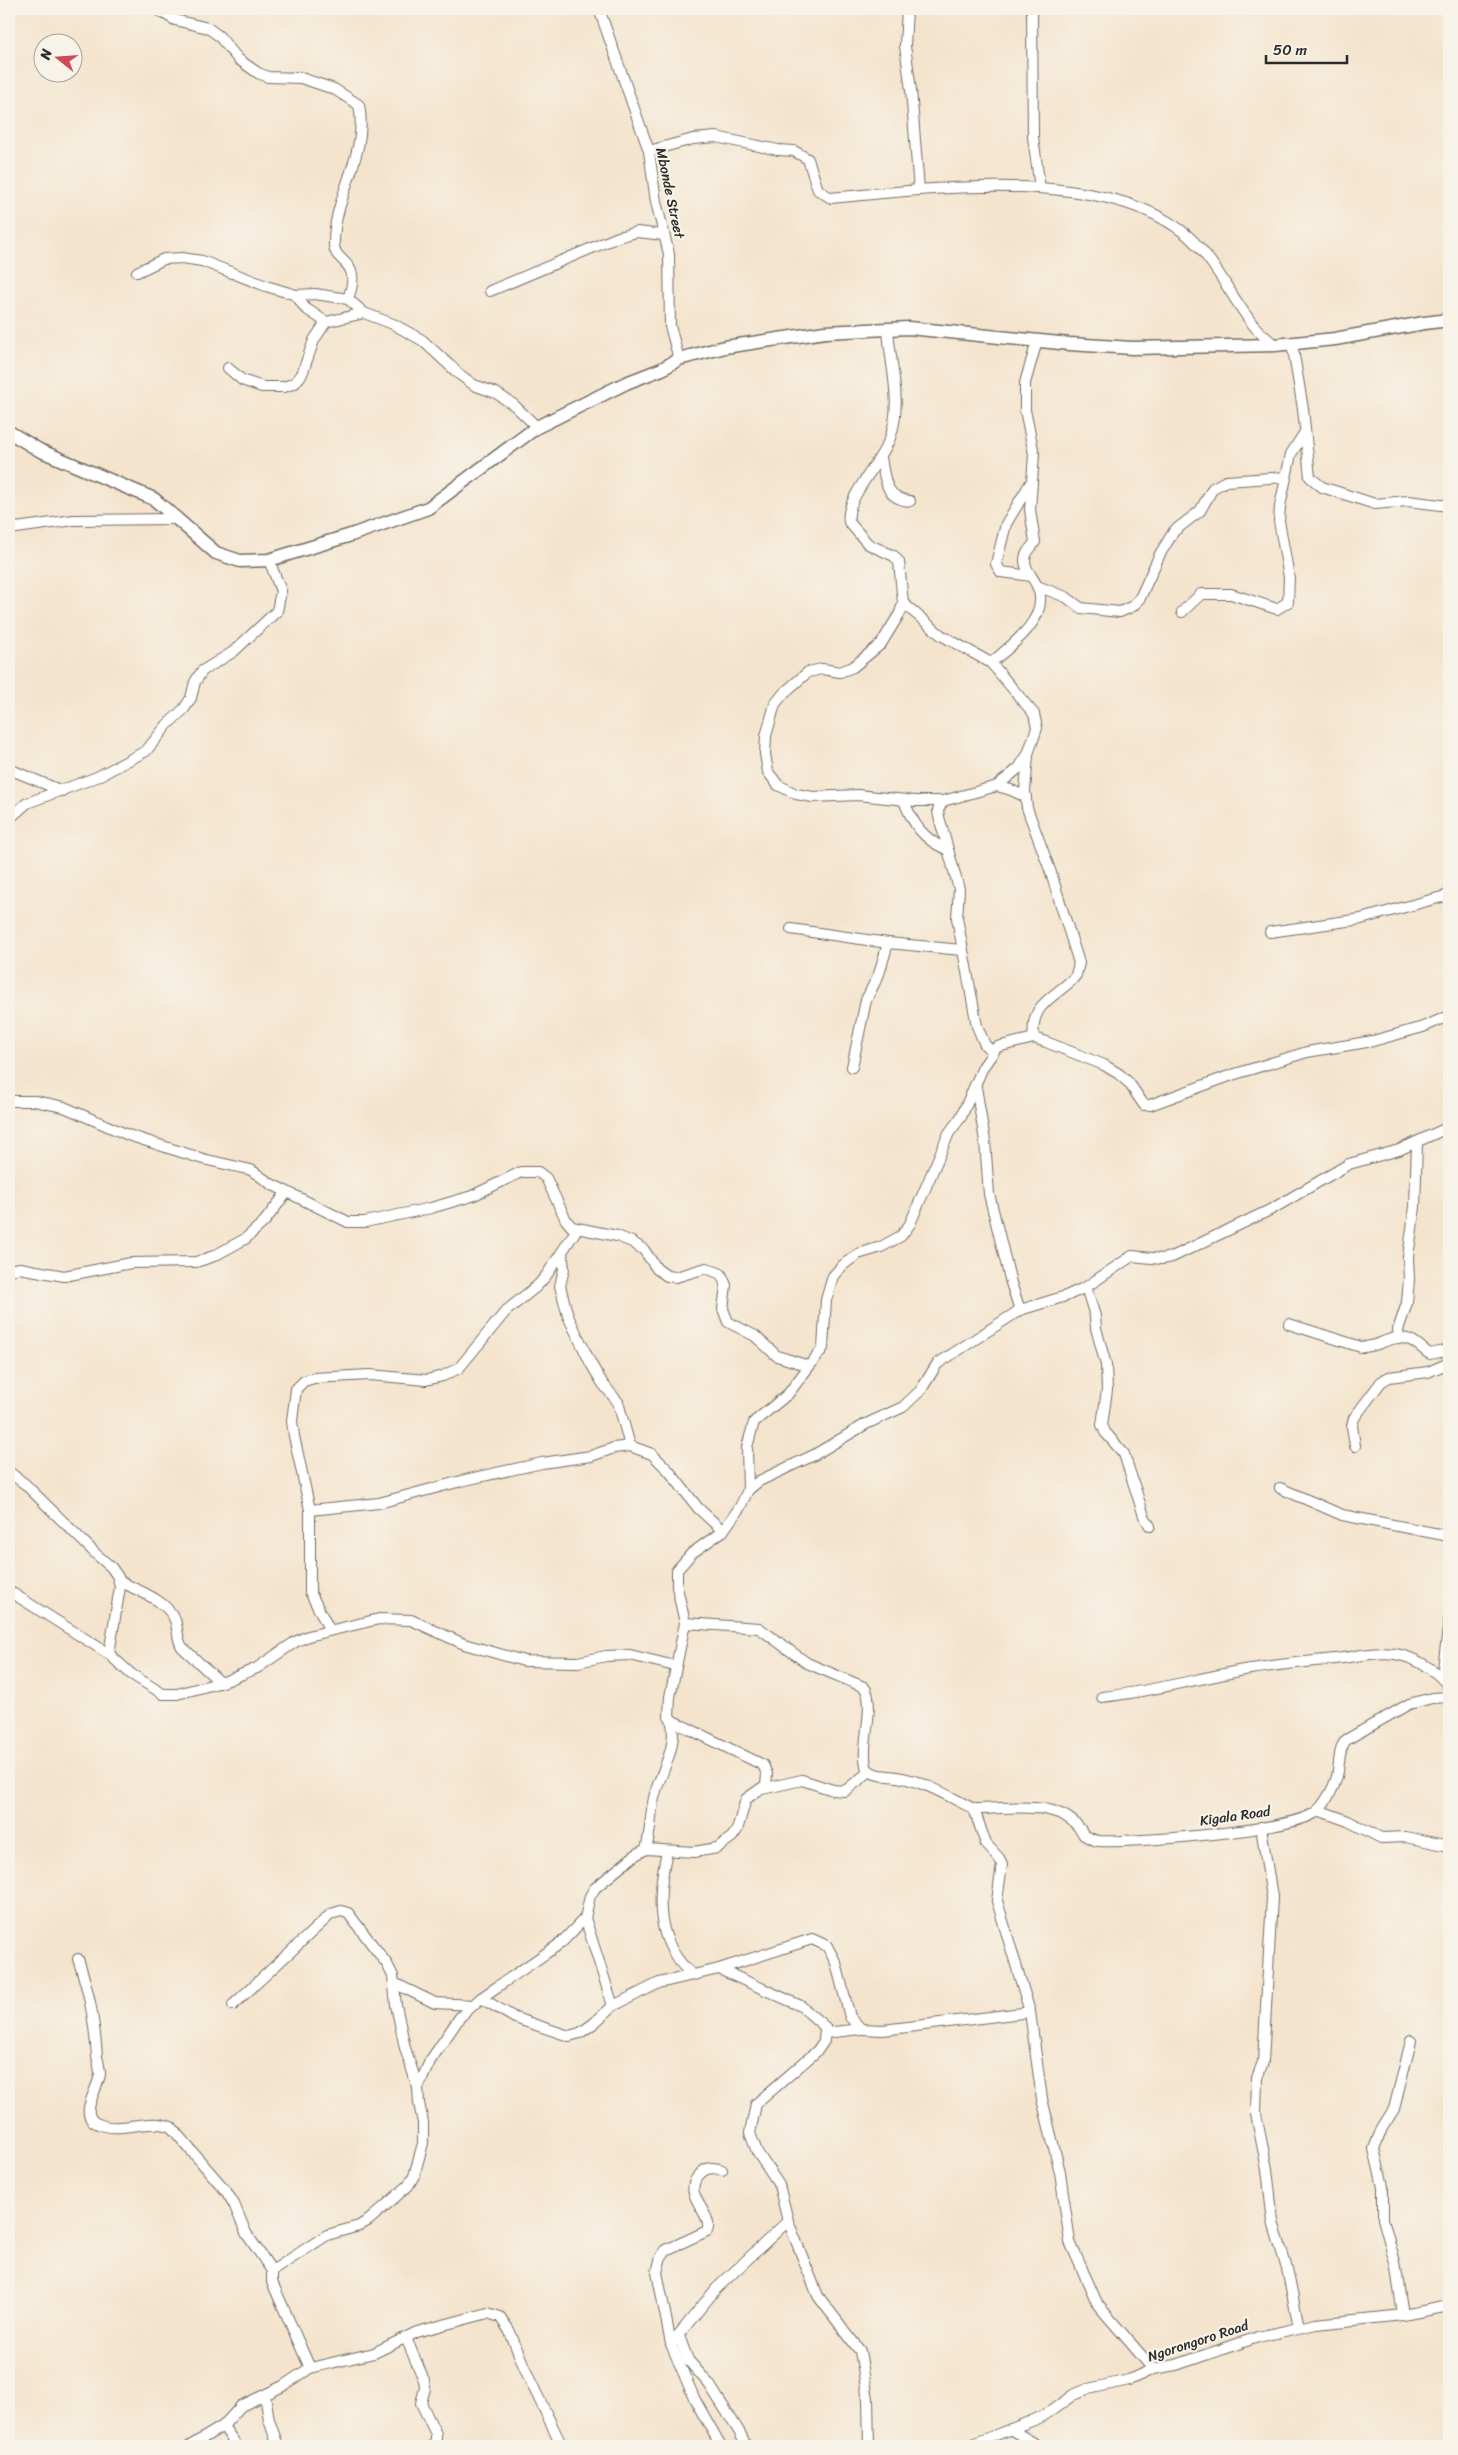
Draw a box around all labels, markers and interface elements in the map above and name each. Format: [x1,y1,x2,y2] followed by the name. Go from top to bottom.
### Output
[32,32,82,82] north arrow
[1266,32,1347,64] scale bar
[1273,37,1308,63] text: 50 m
[32,46,60,64] text: N
[648,145,692,242] street label: Mbonde Street
[1198,1798,1274,1833] street label: Kigala Road
[1144,2312,1253,2369] street label: Ngorongoro Road

